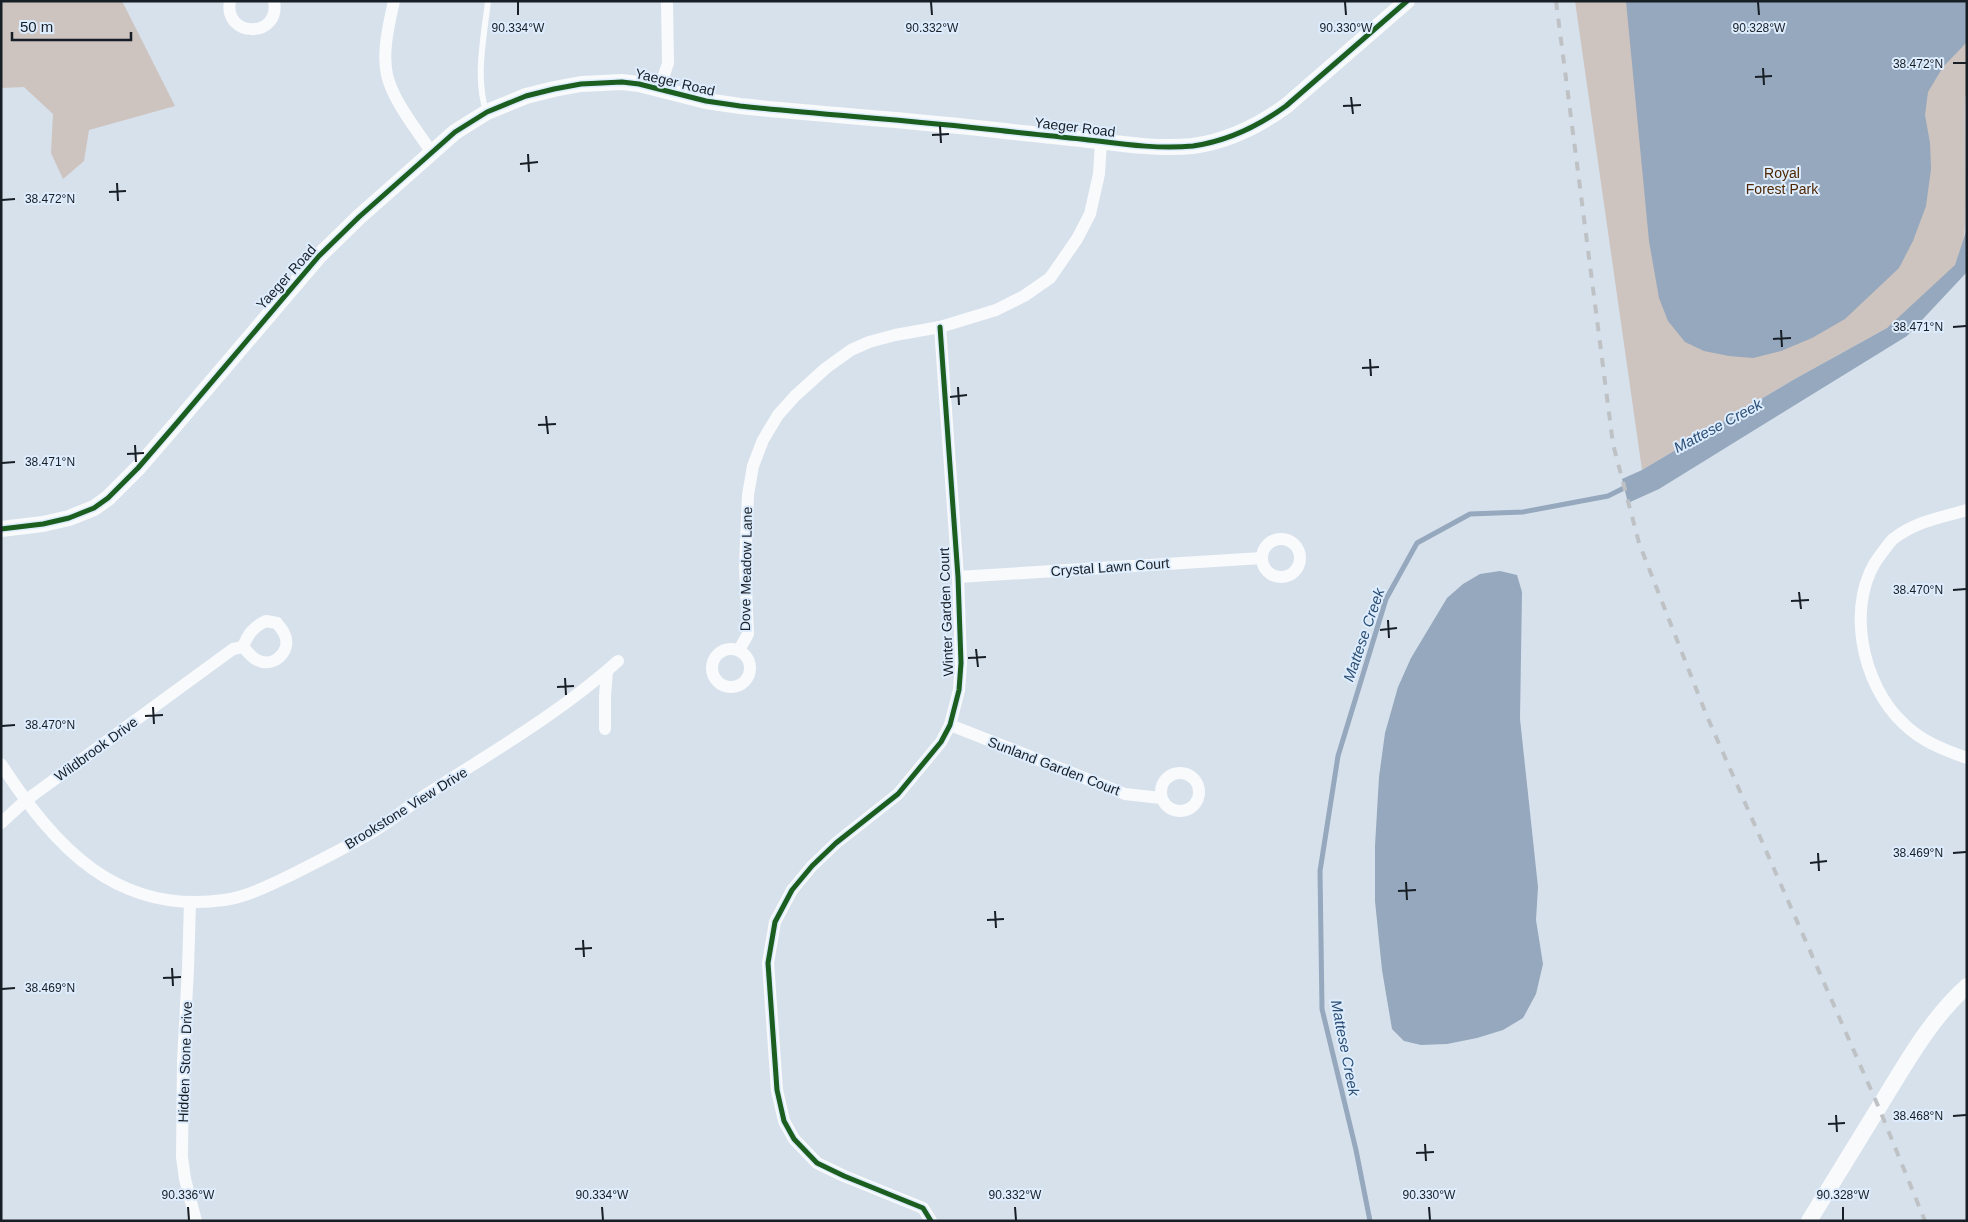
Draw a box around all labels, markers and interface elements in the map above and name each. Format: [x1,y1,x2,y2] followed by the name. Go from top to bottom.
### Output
[12,10,131,42] scale bar
[20,18,53,35] text: 50 m
[492,21,545,35] text: 90.334°W
[906,21,959,35] text: 90.332°W
[1320,21,1373,35] text: 90.330°W
[1733,21,1786,35] text: 90.328°W
[1893,57,1943,71] text: 38.472°N
[634,65,716,99] street label: Yaeger Road
[1034,114,1116,140] street label: Yaeger Road
[1746,165,1819,197] park label: Royal Forest Park
[25,192,75,206] text: 38.472°N
[253,241,319,313] street label: Yaeger Road
[1893,320,1943,334] text: 38.471°N
[1671,394,1766,456] water label: Mattese Creek
[25,455,75,469] text: 38.471°N
[737,506,755,631] street label: Dove Meadow Lane
[936,547,956,677] street label: Winter Garden Court
[1050,555,1170,579] street label: Crystal Lawn Court
[1893,583,1943,597] text: 38.470°N
[1340,585,1388,684] water label: Mattese Creek
[51,713,141,785] street label: Wildbrook Drive
[25,718,75,732] text: 38.470°N
[986,733,1122,799] street label: Sunland Garden Court
[342,764,470,852] street label: Brookstone View Drive
[1893,846,1943,860] text: 38.469°N
[25,981,75,995] text: 38.469°N
[1328,998,1363,1099] water label: Mattese Creek
[175,1001,195,1123] street label: Hidden Stone Drive
[1893,1109,1943,1123] text: 38.468°N
[162,1188,215,1202] text: 90.336°W
[576,1188,629,1202] text: 90.334°W
[989,1188,1042,1202] text: 90.332°W
[1403,1188,1456,1202] text: 90.330°W
[1817,1188,1870,1202] text: 90.328°W

